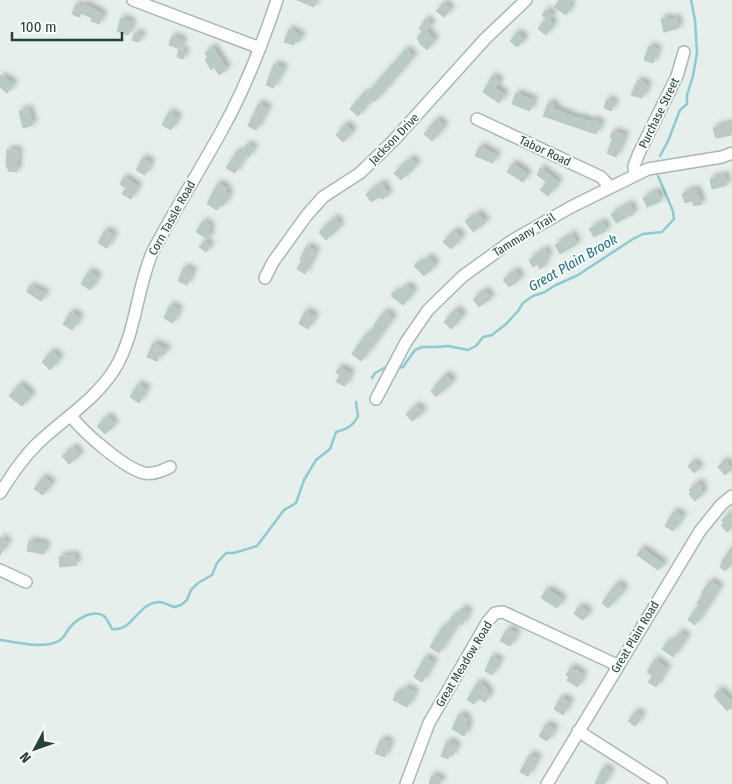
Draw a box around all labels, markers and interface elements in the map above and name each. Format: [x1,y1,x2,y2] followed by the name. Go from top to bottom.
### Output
[12,10,122,42] scale bar
[20,18,57,36] text: 100 m
[636,75,682,151] street label: Purchase Street
[366,110,422,168] street label: Jackson Drive
[517,133,573,169] street label: Tabor Road
[146,178,198,258] street label: Corn Tassle Road
[490,210,558,260] street label: Tammany Trail
[526,231,621,295] water label: Great Plain Brook
[608,599,662,675] street label: Great Plain Road
[433,619,495,709] street label: Great Meadow Road
[10,724,60,774] north arrow
[16,748,35,766] text: N

